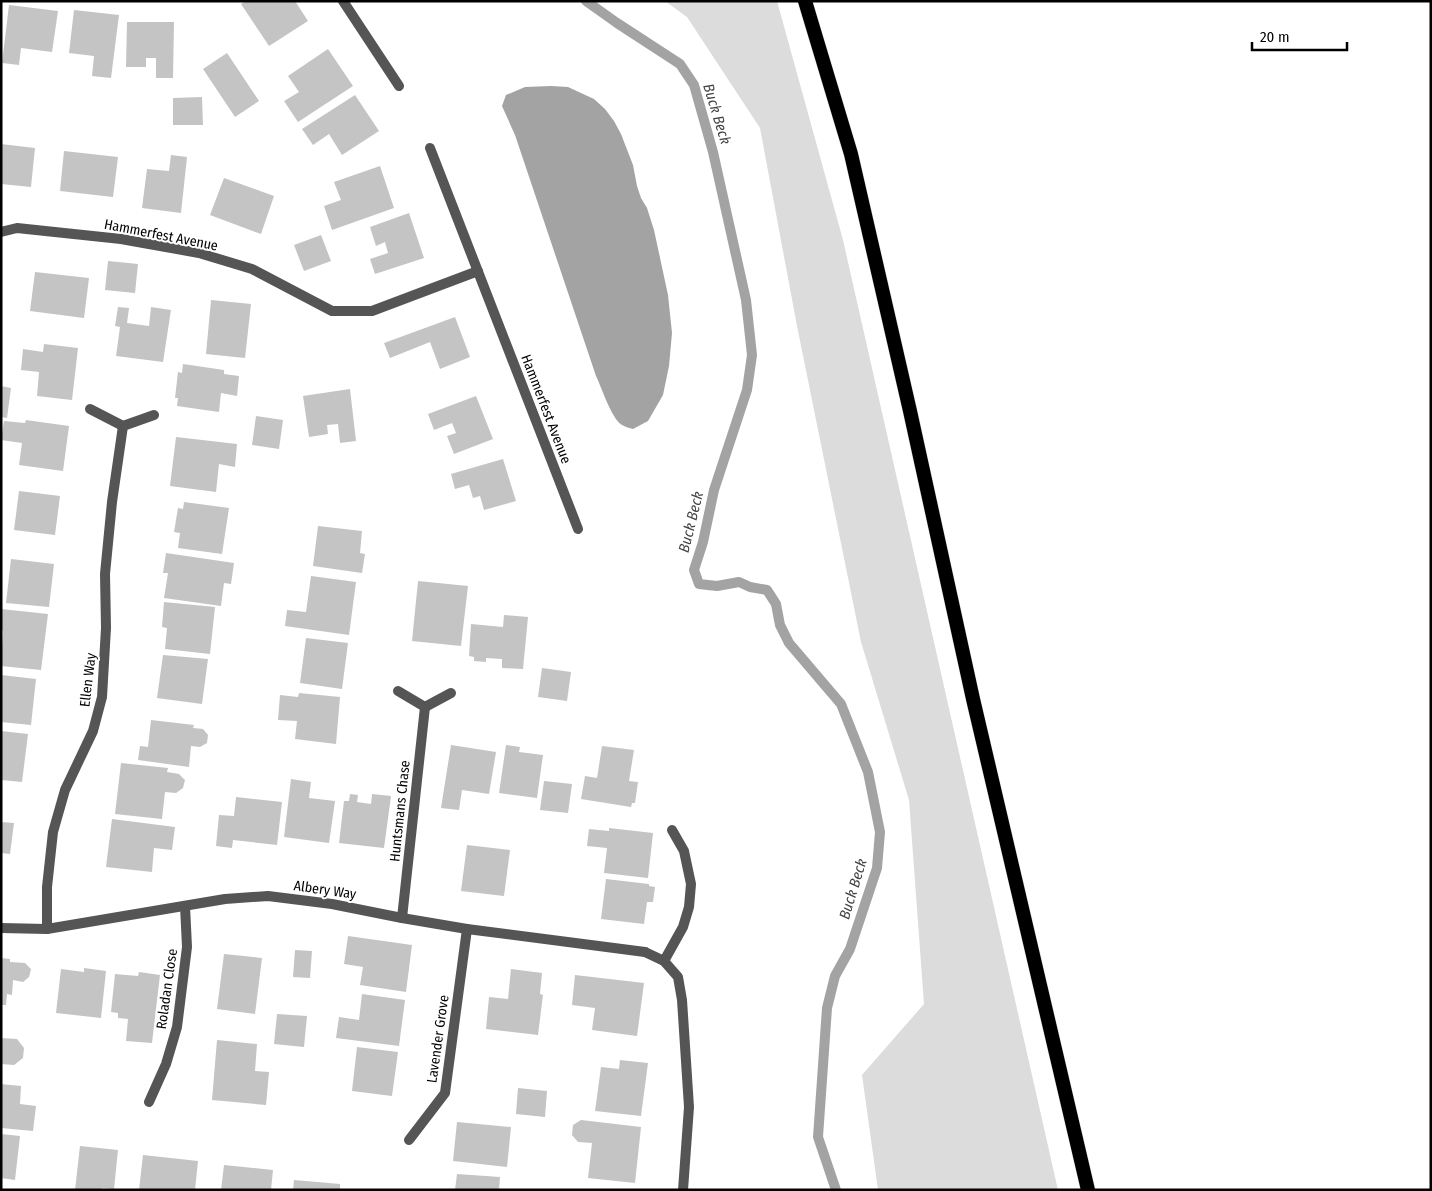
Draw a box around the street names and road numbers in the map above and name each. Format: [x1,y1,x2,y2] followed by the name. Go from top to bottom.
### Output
[103,216,219,254] street label: Hammerfest Avenue
[517,352,575,466] street label: Hammerfest Avenue
[76,651,100,708] street label: Ellen Way
[386,759,414,863] street label: Huntsmans Chase
[293,877,358,903] street label: Albery Way
[153,948,181,1030] street label: Roladan Close
[423,994,453,1084] street label: Lavender Grove

